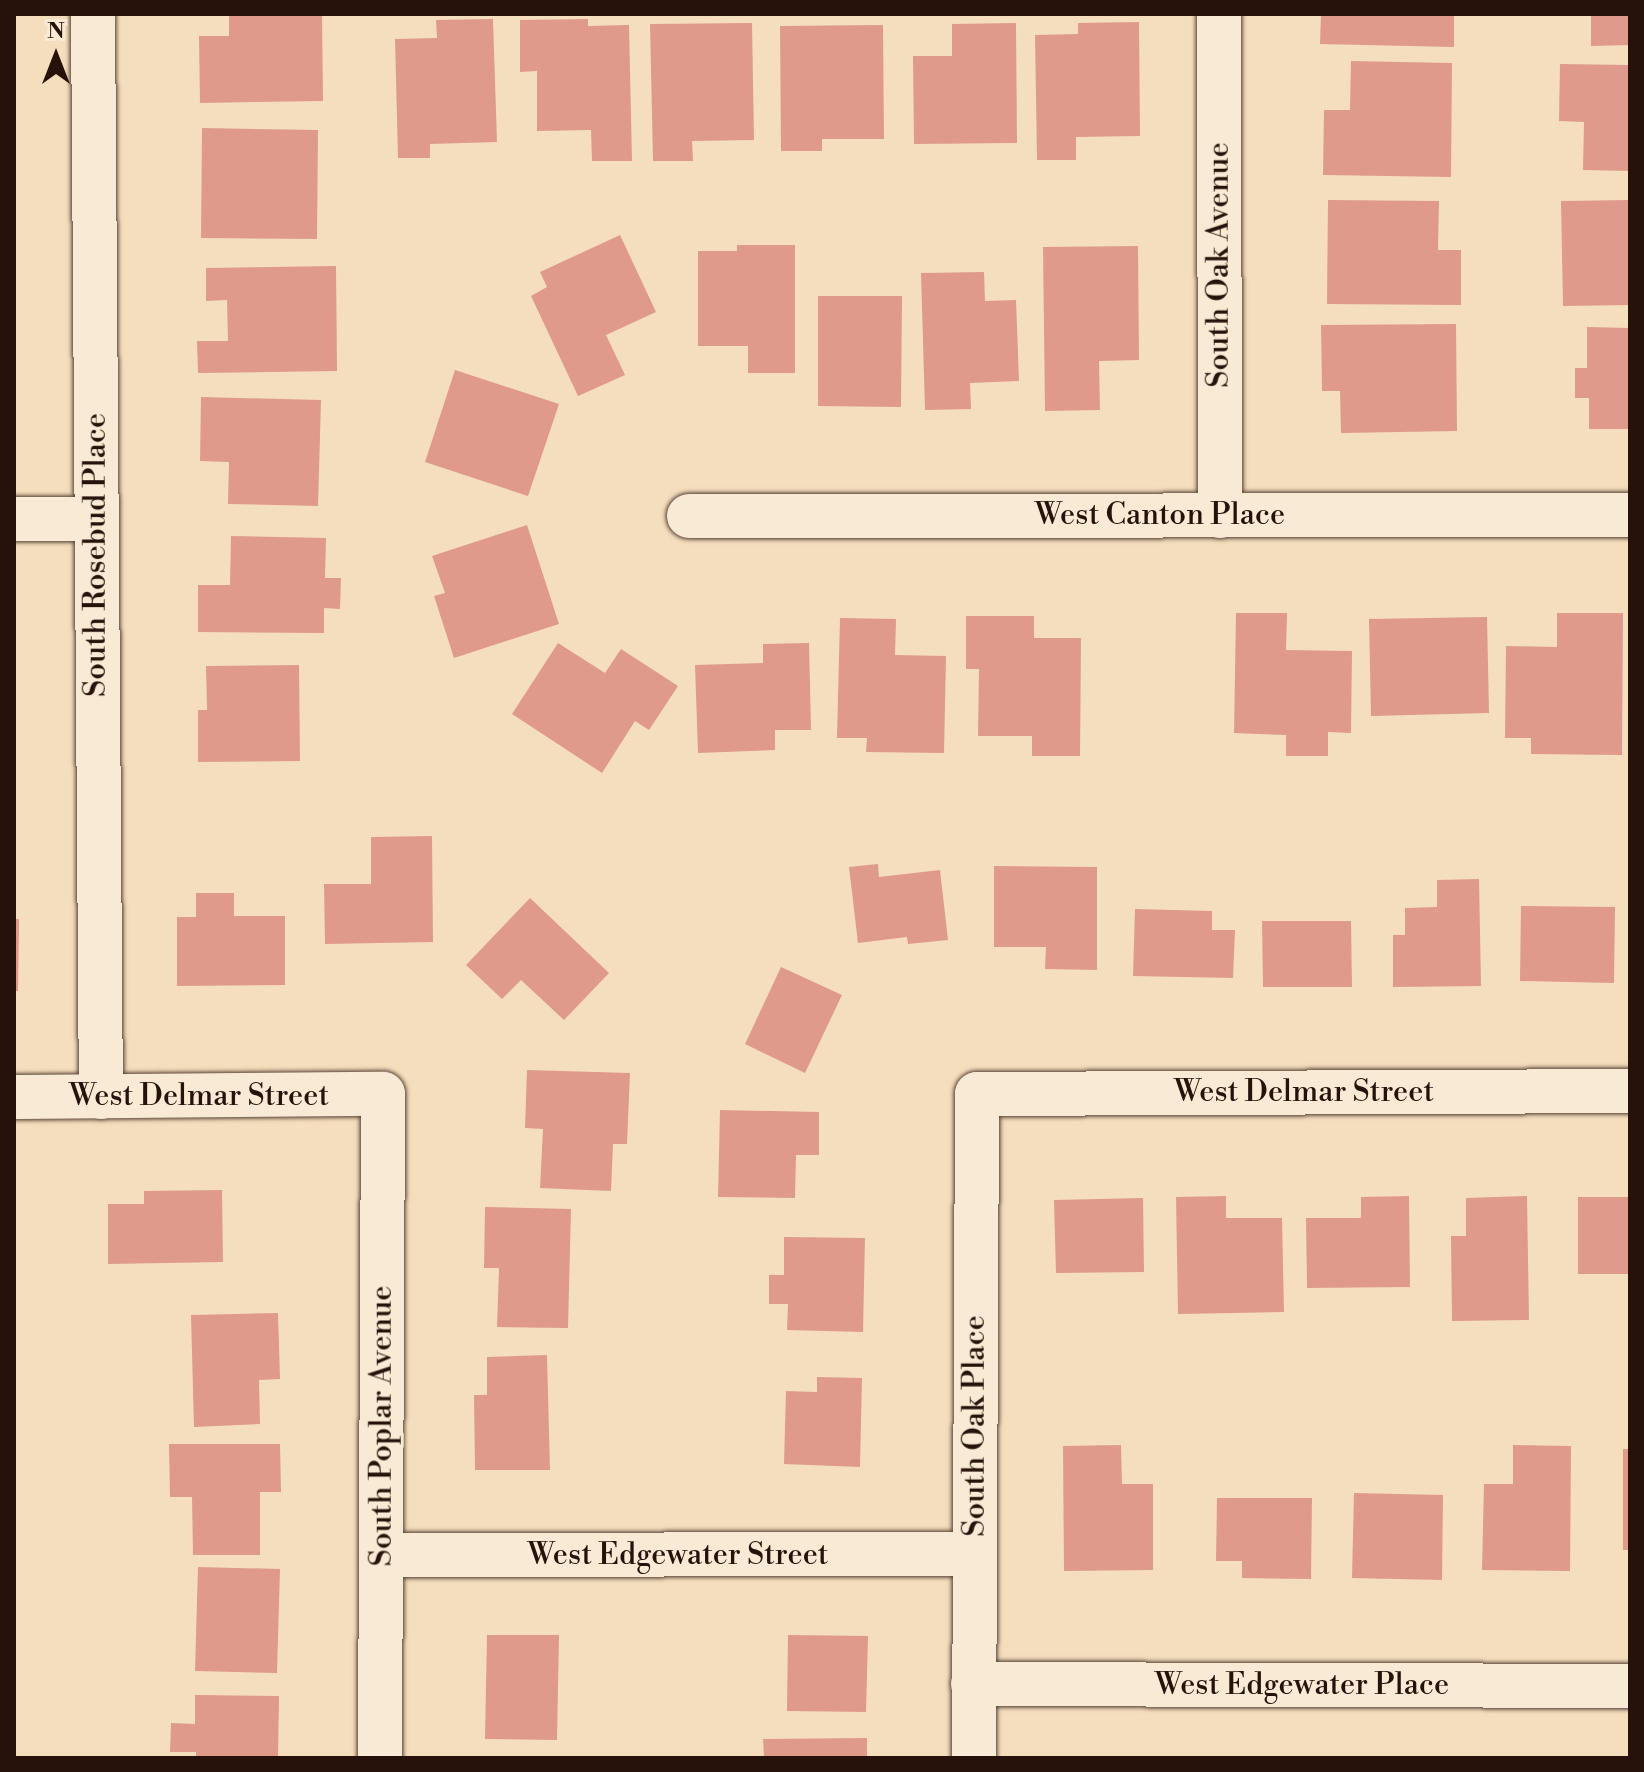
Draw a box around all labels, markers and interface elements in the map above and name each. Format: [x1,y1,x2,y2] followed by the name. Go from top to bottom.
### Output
[16,16,96,96] north arrow
[47,18,65,45] text: N
[1201,142,1237,388] street label: South Oak Avenue
[78,413,114,697] street label: South Rosebud Place
[1035,497,1285,533] street label: West Canton Place
[1174,1074,1434,1110] street label: West Delmar Street
[69,1078,329,1114] street label: West Delmar Street
[364,1286,400,1566] street label: South Poplar Avenue
[957,1315,993,1537] street label: South Oak Place
[528,1537,828,1573] street label: West Edgewater Street
[1155,1667,1449,1703] street label: West Edgewater Place

